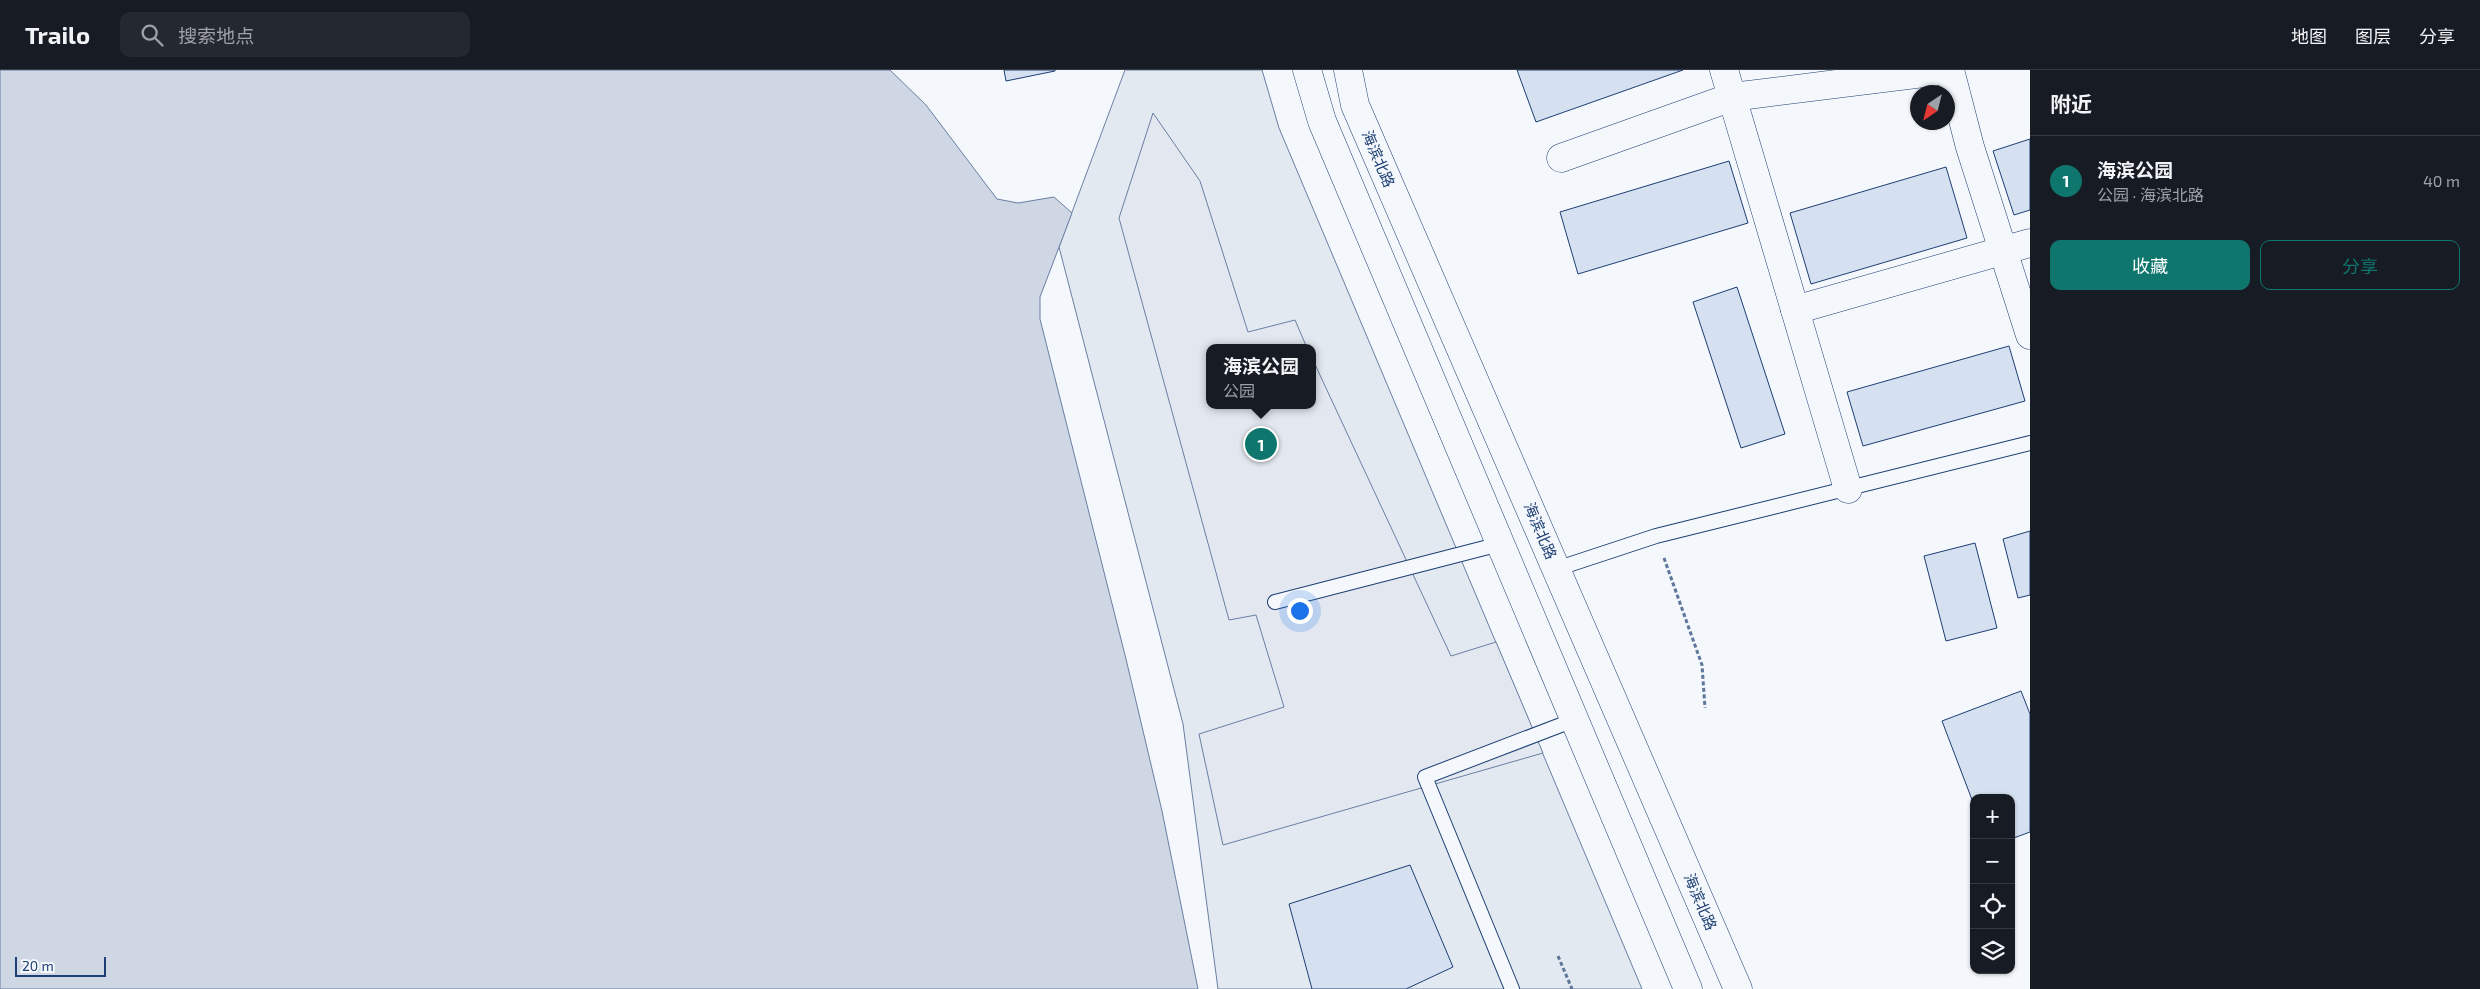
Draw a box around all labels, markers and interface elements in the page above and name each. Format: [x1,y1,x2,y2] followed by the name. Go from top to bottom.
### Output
[120,12,470,57] search box
[25,20,90,49] text: Trailo
[138,21,166,49] icon: search
[178,24,254,47] text: 搜索地点
[2291,25,2327,47] text: 地图
[2355,25,2391,47] text: 图层
[2419,25,2455,47] text: 分享
[1910,85,1955,130] north arrow
[2050,91,2092,116] text: 附近
[1359,127,1399,190] street label: 海滨北路
[2097,158,2173,181] text: 海滨公园
[2063,171,2069,190] text: 1
[2423,171,2460,190] text: 40 m
[2097,185,2204,204] text: 公园 · 海滨北路
[2050,240,2250,290] button: 收藏
[2260,240,2460,290] button: 分享
[1206,344,1316,409] popup
[1223,354,1299,377] text: 海滨公园
[1223,381,1255,400] text: 公园
[1245,425,1277,463] pin: 1
[1521,499,1561,562] street label: 海滨北路
[1287,598,1313,624] your location
[1970,794,2015,974] map controls
[1970,794,2015,839] button: +
[1970,839,2015,884] button: −
[1681,870,1721,933] street label: 海滨北路
[1970,884,2015,929] button: locate
[1970,929,2015,974] button: layers
[15,954,106,977] scale bar
[22,957,54,974] text: 20 m

